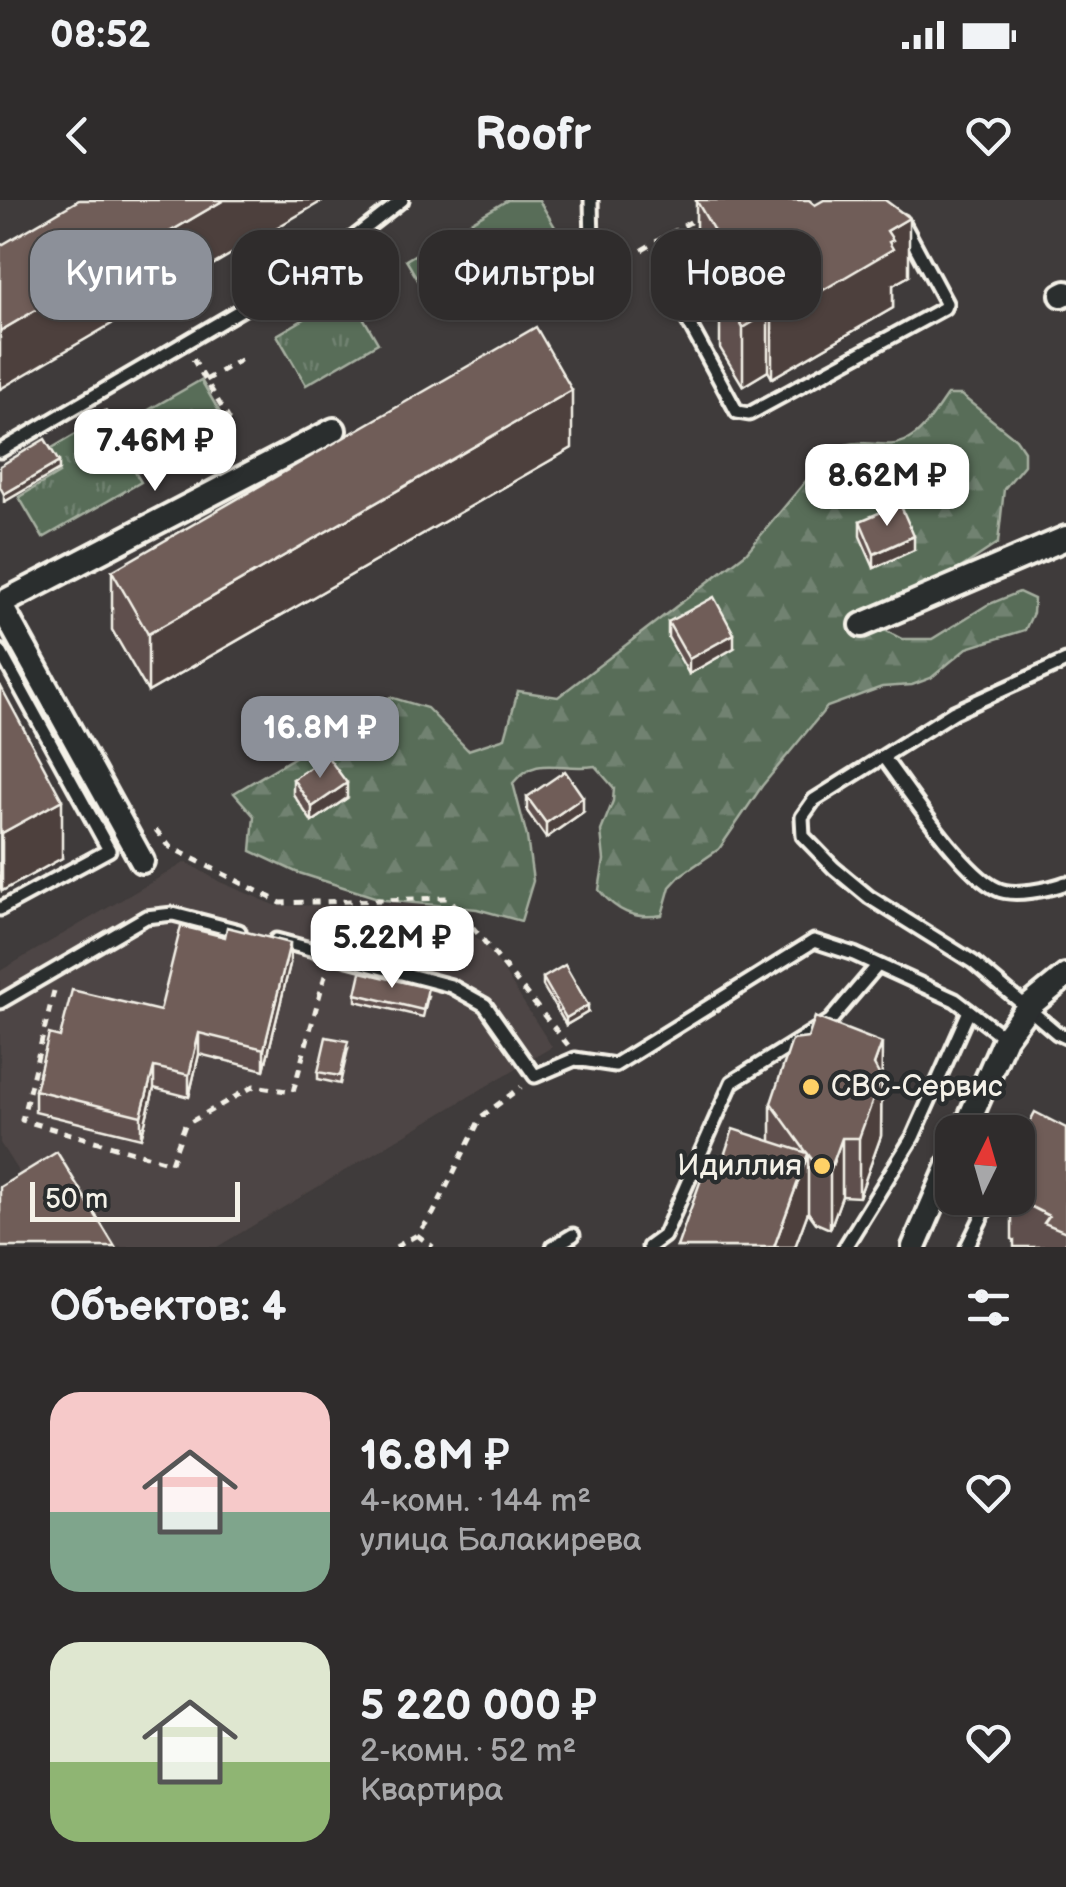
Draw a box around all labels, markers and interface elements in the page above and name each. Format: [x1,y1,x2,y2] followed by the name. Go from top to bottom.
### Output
[50,13,150,58] text: 08:52
[50,108,105,163] icon: back
[475,108,591,163] text: Roofr
[961,108,1016,163] icon: heart
[30,230,212,320] chip: Купить
[232,230,399,320] chip: Снять
[419,230,631,320] chip: Фильтры
[651,230,821,320] chip: Новое
[63,409,247,494] pin: 7.46M ₽
[96,422,214,461] text: 7.46M ₽
[795,444,979,529] pin: 8.62M ₽
[827,457,947,496] text: 8.62M ₽
[228,696,412,781] pin: 16.8M ₽
[263,709,377,748] text: 16.8M ₽
[300,906,484,991] pin: 5.22M ₽
[333,919,451,958] text: 5.22M ₽
[831,1069,1003,1105] place label: СВС-Сервис
[800,1076,822,1098] marker: СВС-Сервис
[935,1115,1035,1215] north arrow
[935,1115,1035,1215] map controls
[677,1148,802,1184] place label: Идиллия
[811,1155,833,1177] marker: Идиллия
[30,1177,240,1221] scale bar
[45,1183,108,1216] text: 50 m
[961,1280,1016,1335] icon: filters
[50,1282,287,1333] text: Объектов: 4
[360,1431,510,1482] text: 16.8M ₽
[130,1432,250,1552] icon: home
[961,1465,1016,1520] icon: heart
[360,1482,591,1521] text: 4-комн. · 144 m²
[360,1521,642,1560] text: улица Балакирева
[360,1681,597,1732] text: 5 220 000 ₽
[130,1682,250,1802] icon: home
[961,1715,1016,1770] icon: heart
[360,1732,576,1771] text: 2-комн. · 52 m²
[360,1771,503,1810] text: Квартира

